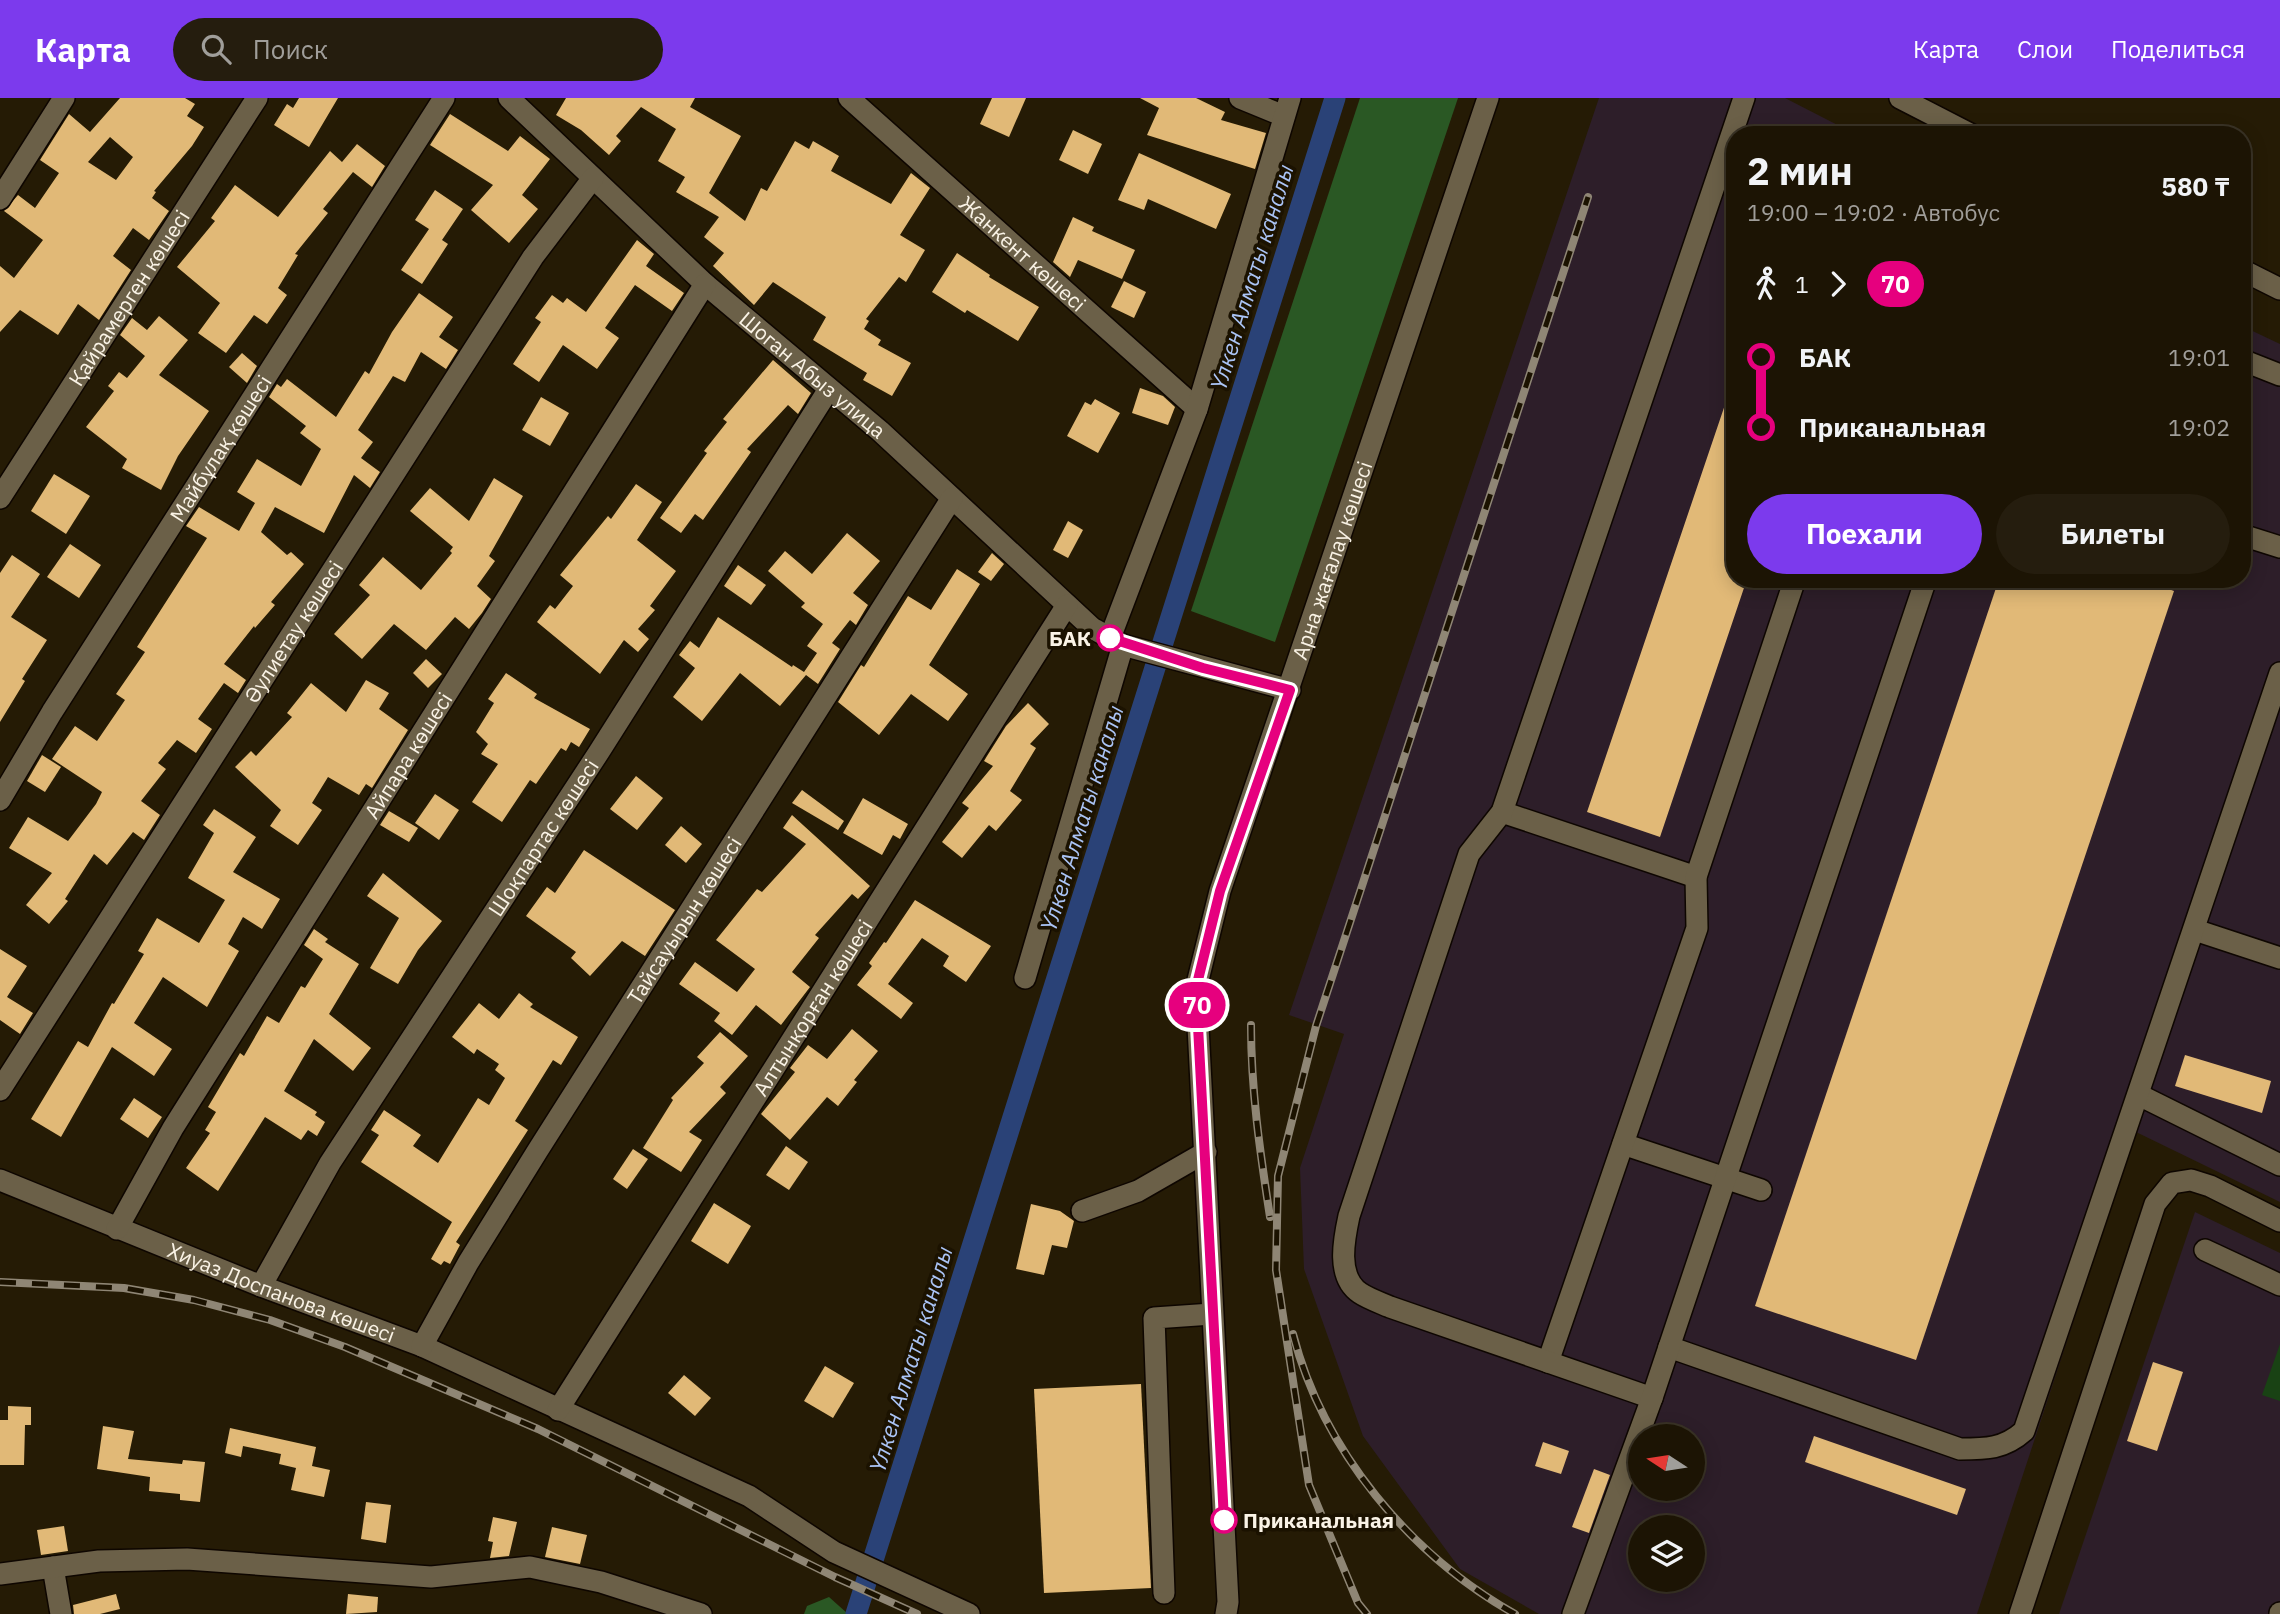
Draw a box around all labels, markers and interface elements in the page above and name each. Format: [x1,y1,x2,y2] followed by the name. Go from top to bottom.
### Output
[173,18,663,81] search box
[35,28,131,71] text: Карта
[197,30,235,68] icon: search
[253,32,328,66] text: Поиск
[1913,33,1979,65] text: Карта
[2017,33,2073,65] text: Слои
[2111,33,2245,65] text: Поделиться
[1747,146,1853,195] text: 2 мин
[1202,160,1300,394] water label: Үлкен Алматы каналы
[2161,169,2230,203] text: 580 ₸
[953,189,1092,317] street label: Жанкент көшесі
[1747,197,2000,227] text: 19:00 – 19:02 · Автобус
[62,204,196,391] street label: Қайрамерген көшесі
[1747,265,1785,303] icon: walk
[1819,265,1857,303] icon: forward
[1881,268,1910,300] text: 70
[1795,269,1809,299] text: 1
[734,305,892,444] street label: Шоган Абыз улица
[1799,340,1851,374] text: БАК
[2168,342,2230,372] text: 19:01
[163,369,278,527] street label: Майбұлақ көшесі
[1799,410,1986,444] text: Приканальная
[2168,412,2230,442] text: 19:02
[1285,457,1378,663] street label: Арна жағалау көшесі
[1747,494,1982,574] button: Поехали
[1996,494,2230,574] button: Билеты
[237,555,349,708] street label: Әулиетау көшесі
[1049,624,1091,652] place label: БАК
[1097,625,1123,651] marker: БАК
[358,687,458,824] street label: Айпара көшесі
[1032,701,1130,935] water label: Үлкен Алматы каналы
[481,754,605,921] street label: Шоқпартас көшесі
[620,831,748,1009] street label: Тайсауырын көшесі
[746,914,879,1101] street label: Алтынқорған көшесі
[1166,982,1228,1028] line badge: 70
[1183,989,1211,1021] text: 70
[163,1236,399,1349] street label: Хиуаз Доспанова көшесі
[861,1242,959,1476] water label: Үлкен Алматы каналы
[1628,1424,1704,1502] north arrow
[1628,1424,1705,1592] map controls
[1243,1506,1394,1534] place label: Приканальная
[1211,1507,1237,1533] marker: Приканальная
[1628,1515,1705,1592] button: layers

